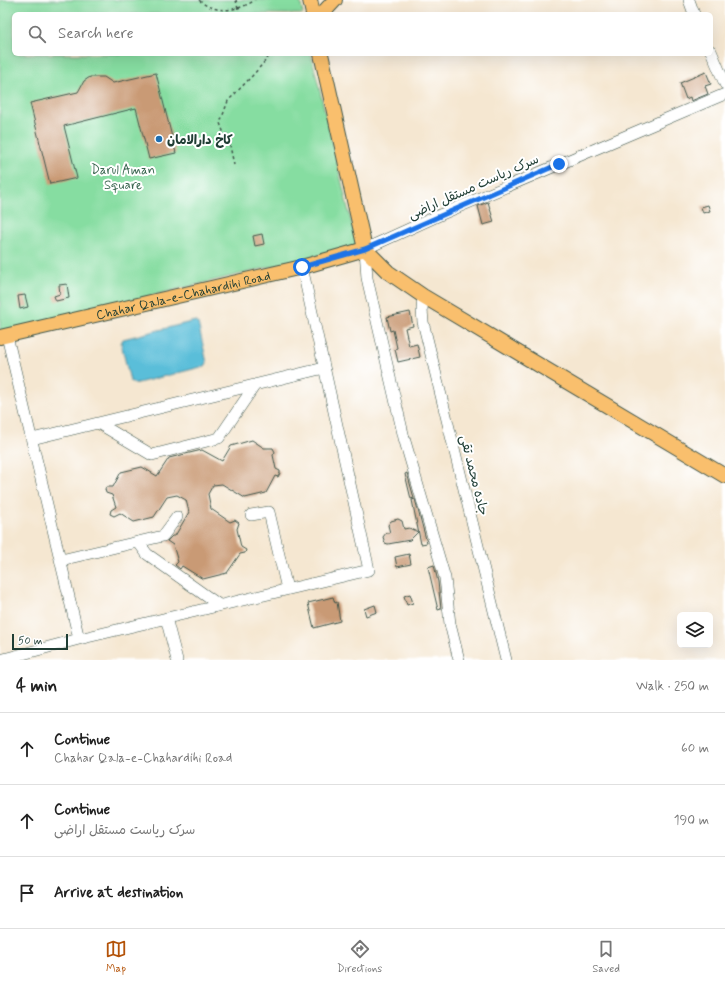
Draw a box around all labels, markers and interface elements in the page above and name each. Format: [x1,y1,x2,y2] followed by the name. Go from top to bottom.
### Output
[12,12,713,56] search box
[26,23,48,45] icon: search
[58,24,134,44] text: Search here
[167,132,233,149] place label: کاخ دارالامان
[154,134,164,144] marker: کاخ دارالامان
[406,151,542,224] street label: سرک ریاست مستقل اراضی
[550,155,568,173] route end
[91,162,155,194] park label: Darul Aman Square
[293,258,311,276] route start
[95,268,272,324] street label: Chahar Qala-e-Chahardihi Road
[455,433,492,517] street label: جاده محمد تقی
[677,612,713,648] map controls
[677,612,713,648] button: layers
[12,632,68,651] scale bar
[18,634,43,648] text: 50 m
[16,675,57,697] text: 4 min
[636,678,709,695] text: Walk · 250 m
[54,730,110,750] text: Continue
[16,738,38,760] icon: ahead
[681,740,709,757] text: 60 m
[54,750,232,767] text: Chahar Qala-e-Chahardihi Road
[54,800,110,820] text: Continue
[16,810,38,832] icon: ahead
[674,812,709,829] text: 190 m
[54,822,195,839] text: سرک ریاست مستقل اراضی
[16,882,38,904] icon: arrive
[54,883,183,903] text: Arrive at destination
[105,938,127,976] tab: Map
[337,938,382,976] tab: Directions
[592,938,620,976] tab: Saved

